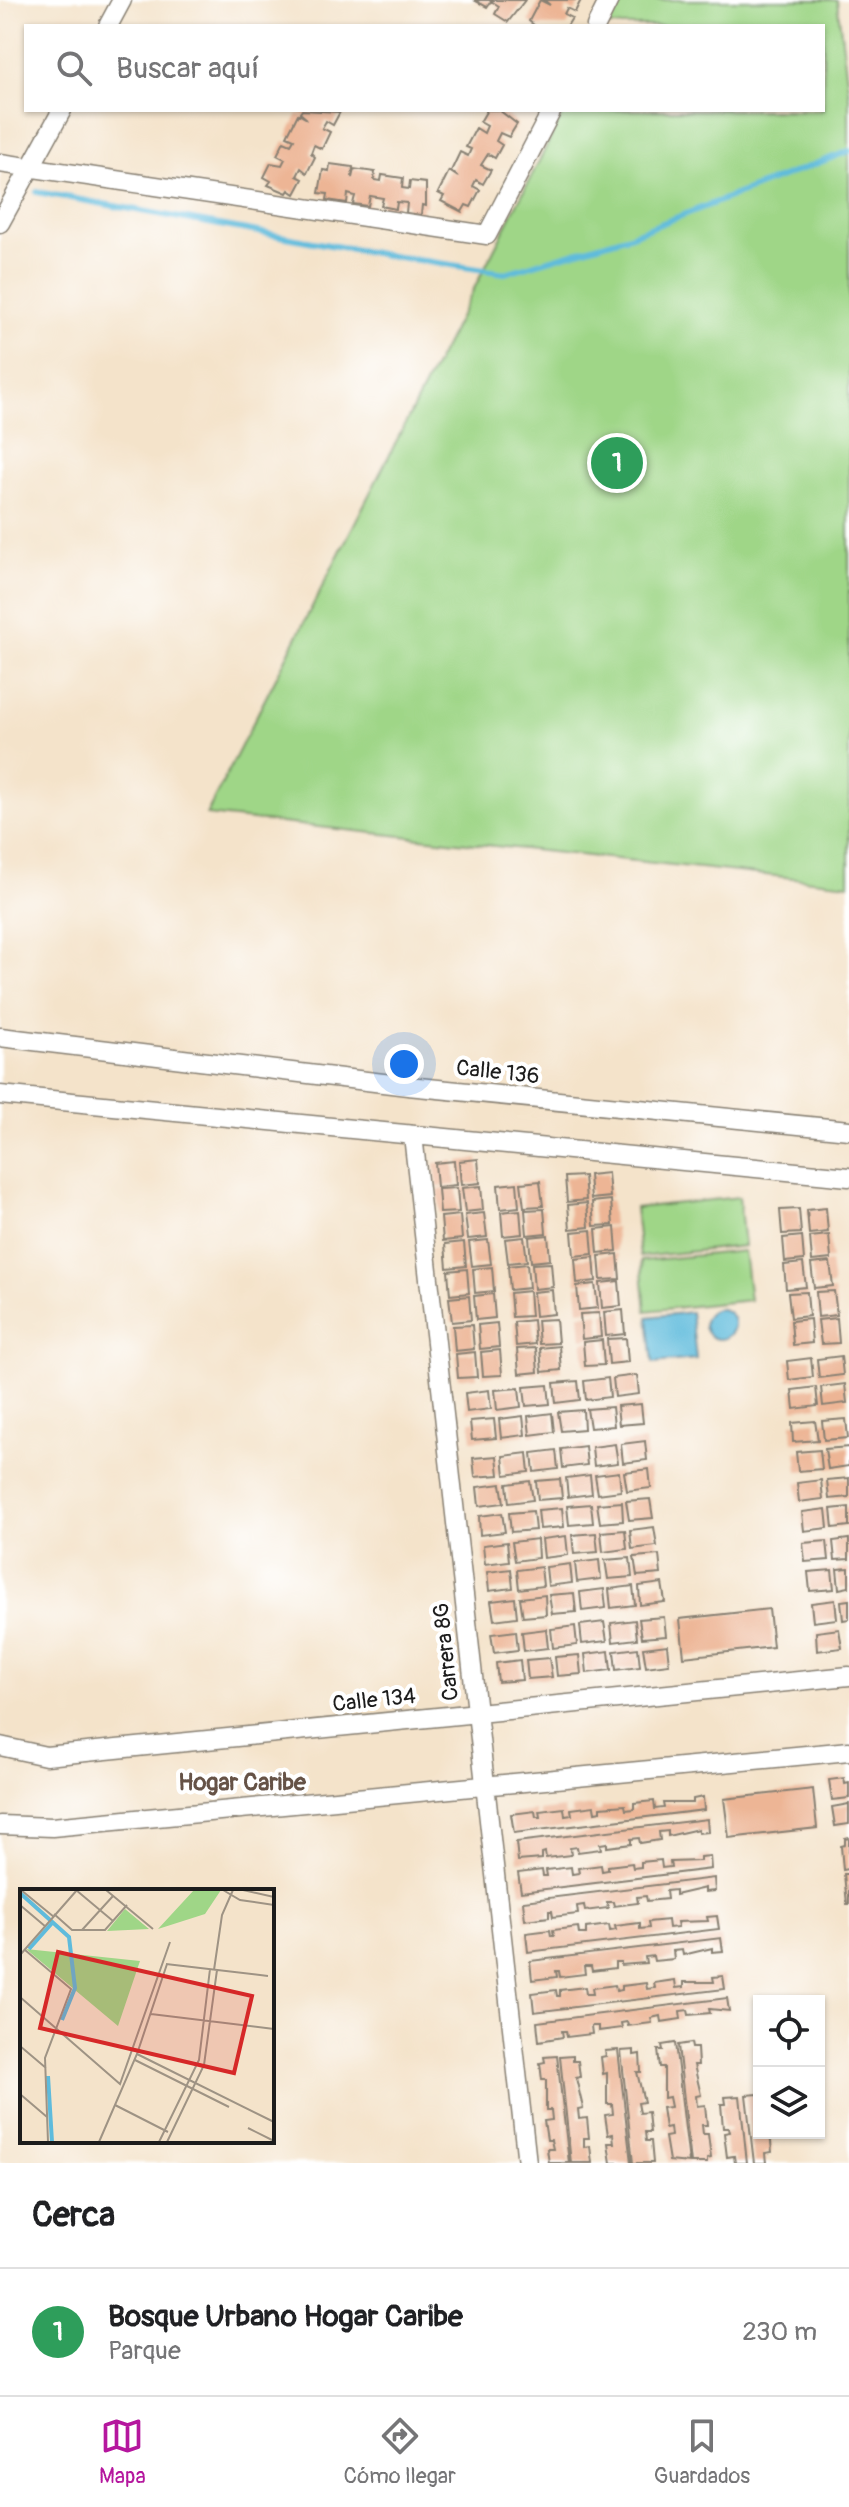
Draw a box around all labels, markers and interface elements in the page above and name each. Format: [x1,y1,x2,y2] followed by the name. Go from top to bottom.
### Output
[24,24,825,112] search box
[52,46,96,90] icon: search
[116,50,259,87] text: Buscar aquí
[591,433,643,493] pin: 1
[384,1044,424,1084] your location
[455,1054,541,1090] street label: Calle 136
[427,1601,465,1702] street label: Carrera 8G
[331,1682,417,1718] street label: Calle 134
[178,1768,307,1797] district label: Hogar Caribe
[20,1889,274,2143] inset map
[753,1995,825,2139] map controls
[753,1995,825,2067] button: locate
[753,2067,825,2139] button: layers
[32,2194,115,2237] text: Cerca
[108,2298,463,2335] text: Bosque Urbano Hogar Caribe
[53,2316,63,2348] text: 1
[742,2316,817,2348] text: 230 m
[108,2335,181,2367] text: Parque
[99,2414,146,2490] tab: Mapa
[344,2414,456,2490] tab: Cómo llegar
[654,2414,750,2490] tab: Guardados

